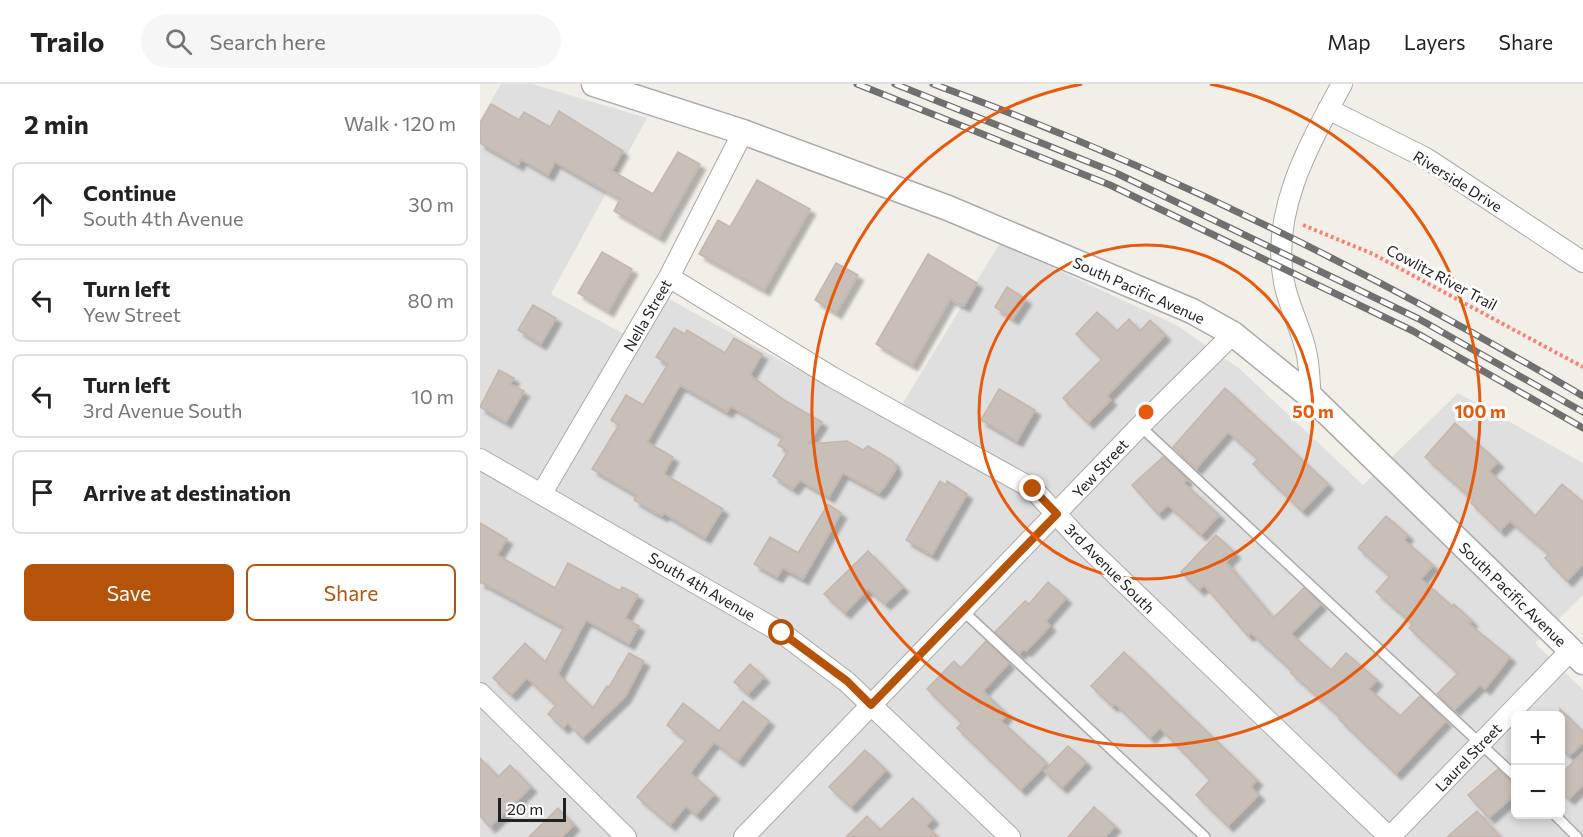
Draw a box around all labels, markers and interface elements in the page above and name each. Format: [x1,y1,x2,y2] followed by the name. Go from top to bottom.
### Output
[141,14,561,68] search box
[30,24,105,58] text: Trailo
[162,25,195,58] icon: search
[210,28,326,55] text: Search here
[1327,29,1371,54] text: Map
[1404,29,1466,54] text: Layers
[1499,29,1553,54] text: Share
[24,108,89,139] text: 2 min
[344,111,456,135] text: Walk · 120 m
[1410,147,1506,216] street label: Riverside Drive
[83,179,176,206] text: Continue
[26,188,59,221] icon: ahead
[408,192,454,216] text: 30 m
[83,206,244,230] text: South 4th Avenue
[1383,240,1501,314] street label: Cowlitz River Trail
[1070,253,1208,327] street label: South Pacific Avenue
[83,275,170,302] text: Turn left
[619,276,675,354] street label: Nella Street
[26,284,59,317] icon: left
[408,288,454,312] text: 80 m
[83,302,181,326] text: Yew Street
[83,371,170,398] text: Turn left
[26,380,59,413] icon: left
[411,384,454,408] text: 10 m
[83,398,242,422] text: 3rd Avenue South
[1292,400,1334,422] text: 50 m
[1454,400,1506,422] text: 100 m
[1136,402,1156,422] centre of rings
[1068,435,1132,501] street label: Yew Street
[1019,475,1045,501] route end
[26,476,59,509] icon: arrive
[83,479,291,506] text: Arrive at destination
[1061,519,1159,617] street label: 3rd Avenue South
[1456,538,1571,650] street label: South Pacific Avenue
[645,548,759,624] street label: South 4th Avenue
[24,564,234,621] button: Save
[246,564,456,621] button: Share
[768,619,794,645] route start
[1511,711,1565,819] map controls
[1511,711,1565,765] button: +
[1431,719,1505,795] street label: Laurel Street
[1511,765,1565,819] button: −
[498,795,566,822] scale bar
[507,799,543,818] text: 20 m

